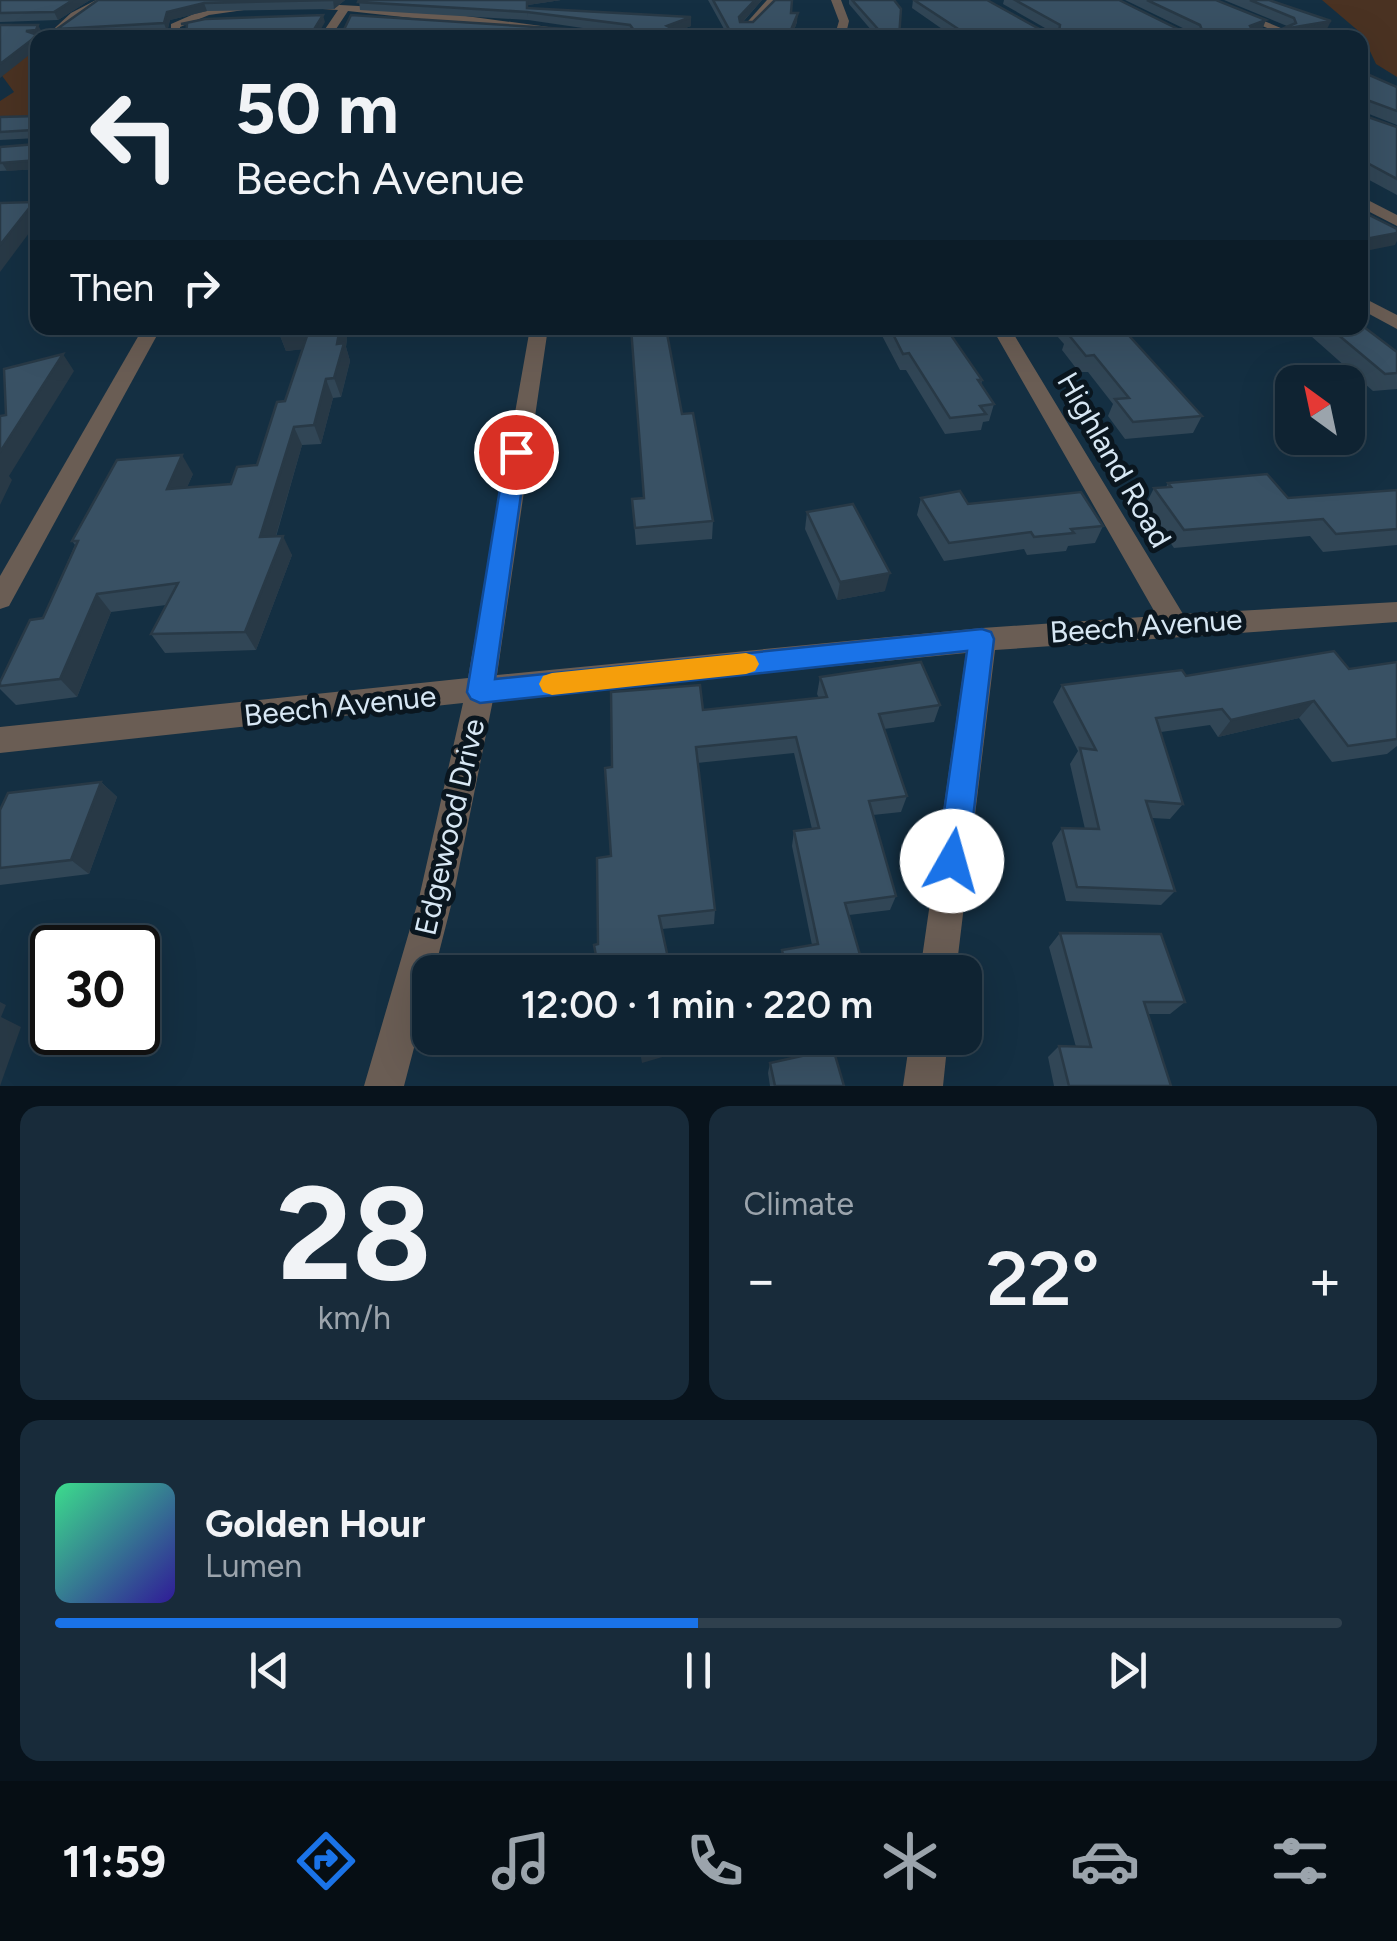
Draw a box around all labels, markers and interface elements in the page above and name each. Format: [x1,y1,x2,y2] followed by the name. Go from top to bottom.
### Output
[235,66,399,151] text: 50 m
[70,70,200,200] icon: left
[235,151,524,205] text: Beech Avenue
[174,260,229,315] icon: right
[70,265,154,311] text: Then
[1049,365,1180,554] street label: Highland Road
[1275,365,1365,455] north arrow
[1275,365,1365,455] map controls
[474,410,559,495] pin
[489,425,544,480] icon: arrive
[1048,600,1243,651] street label: Beech Avenue
[242,677,438,734] street label: Beech Avenue
[407,715,492,939] street label: Edgewood Drive
[900,809,1004,913] position arrow
[30,925,160,1055] speed limit sign: 30
[521,982,873,1028] text: 12:00 · 1 min · 220 m
[277,1156,432,1312] text: 28
[744,1185,854,1223] text: Climate
[986,1234,1100,1324] text: 22°
[744,1247,778,1313] text: −
[1308,1247,1342,1313] text: +
[318,1299,391,1337] text: km/h
[205,1501,426,1547] text: Golden Hour
[205,1547,302,1585] text: Lumen
[242,1643,297,1698] icon: previous
[671,1643,726,1698] icon: pause
[1100,1643,1155,1698] icon: next
[291,1826,361,1896] icon: directions
[486,1826,556,1896] icon: music
[680,1826,750,1896] icon: phone
[875,1826,945,1896] icon: climate
[1070,1826,1140,1896] icon: car
[1265,1826,1335,1896] icon: filters
[62,1834,166,1888] text: 11:59

